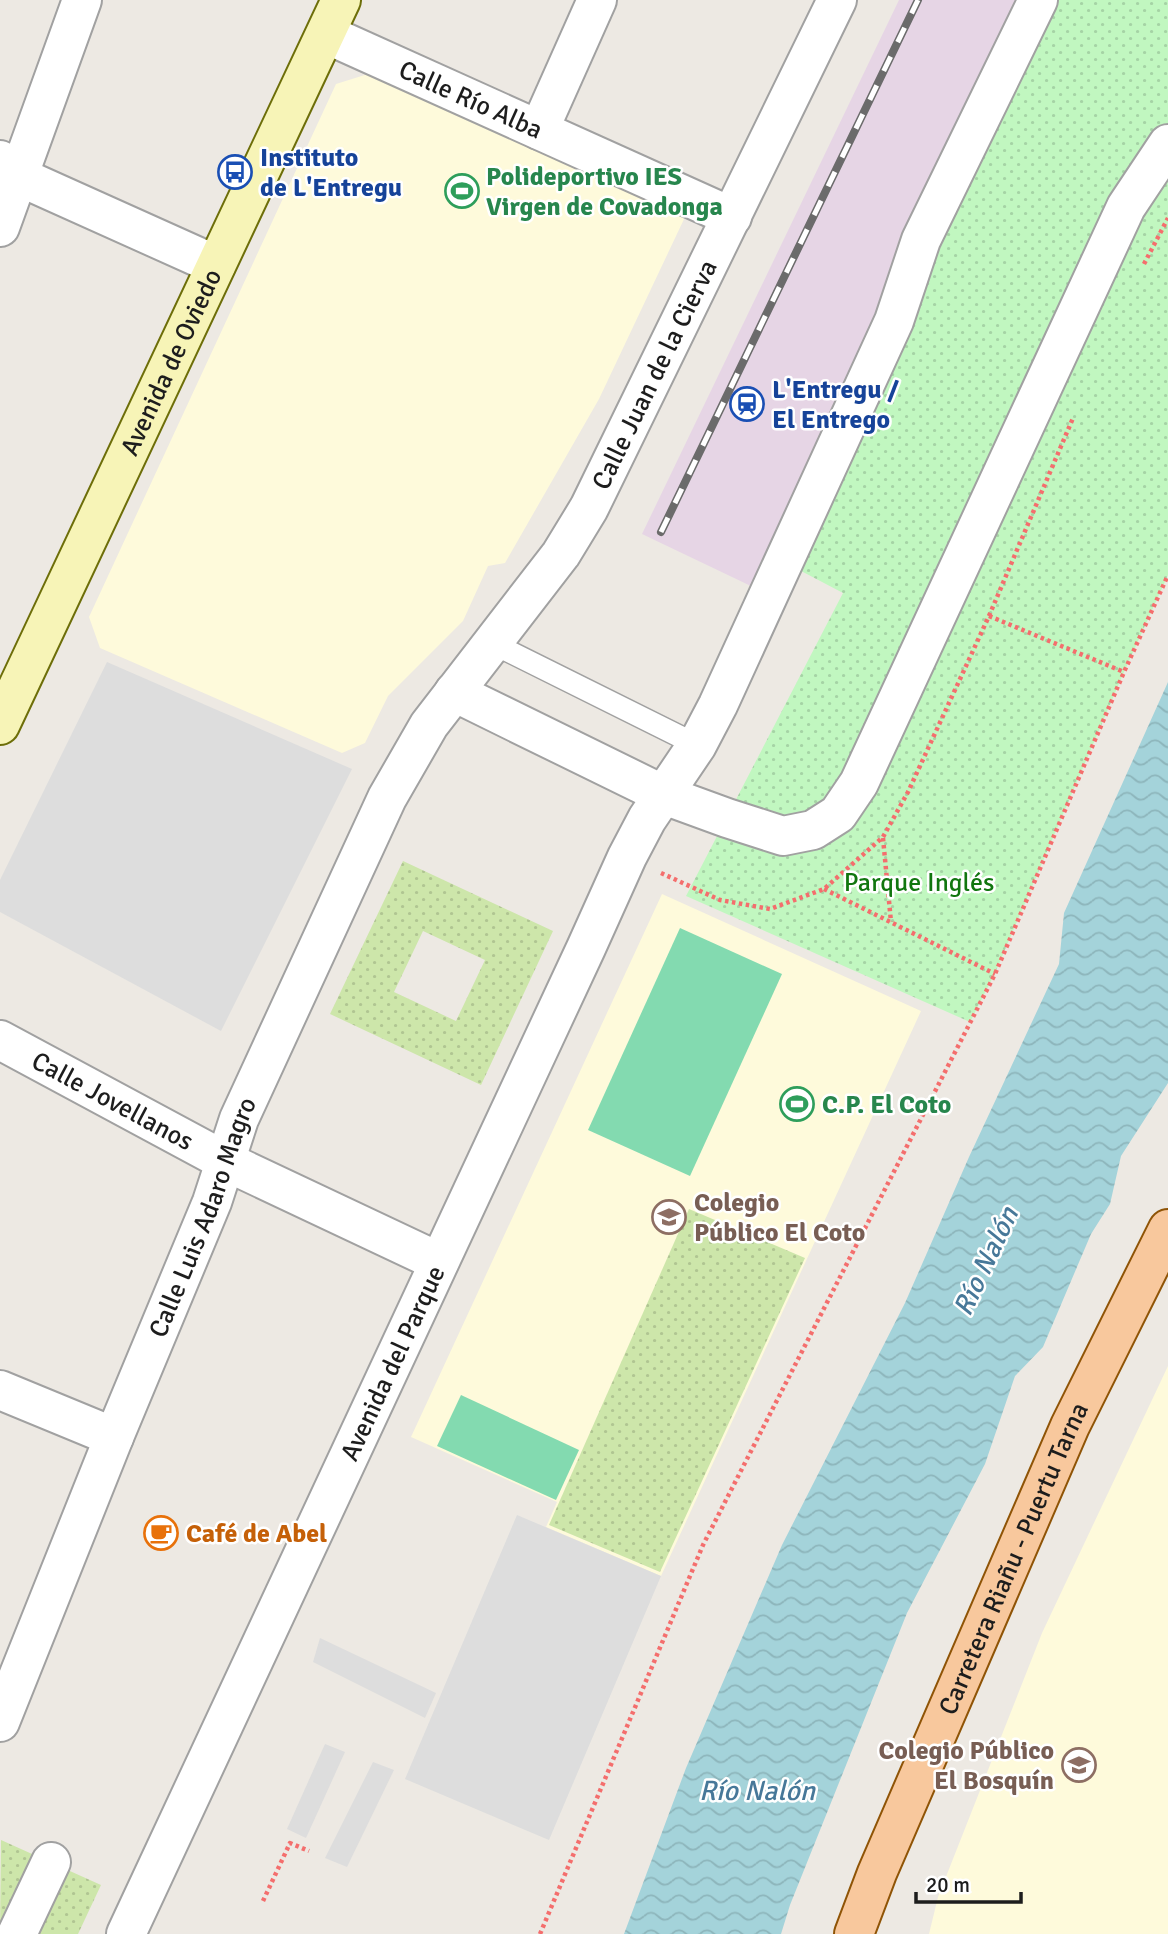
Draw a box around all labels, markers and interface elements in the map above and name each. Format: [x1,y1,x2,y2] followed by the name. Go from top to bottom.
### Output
[394,54,547,147] street label: Calle Río Alba
[260,142,402,204] place label: Instituto de L'Entregu
[216,153,254,191] bus stop icon: Instituto de L'Entregu
[486,161,723,223] place label: Polideportivo IES Virgen de Covadonga
[443,172,481,210] sports icon: Polideportivo IES Virgen de Covadonga
[586,255,725,495] street label: Calle Juan de la Cierva
[114,264,229,461] street label: Avenida de Oviedo
[772,374,899,436] place label: L'Entregu / El Entrego
[728,385,766,423] station icon: L'Entregu / El Entrego
[844,867,994,899] park label: Parque Inglés
[26,1045,199,1158] street label: Calle Jovellanos
[778,1085,816,1123] sports icon: C.P. El Coto
[822,1089,951,1121] place label: C.P. El Coto
[142,1092,264,1342] street label: Calle Luis Adaro Magro
[694,1187,865,1249] place label: Colegio Público El Coto
[650,1198,688,1236] school or university icon: Colegio Público El Coto
[946,1201,1026,1321] water label: Río Nalón
[334,1261,453,1466] street label: Avenida del Parque
[932,1397,1096,1720] street label: Carretera Riañu - Puertu Tarna
[142,1514,180,1552] cafe icon: Café de Abel
[186,1518,327,1550] place label: Café de Abel
[878,1735,1054,1797] place label: Colegio Público El Bosquín
[1060,1746,1098,1784] school or university icon: Colegio Público El Bosquín
[699,1774,816,1808] water label: Río Nalón
[916,1860,1021,1904] scale bar
[926,1872,970,1898] text: 20 m

